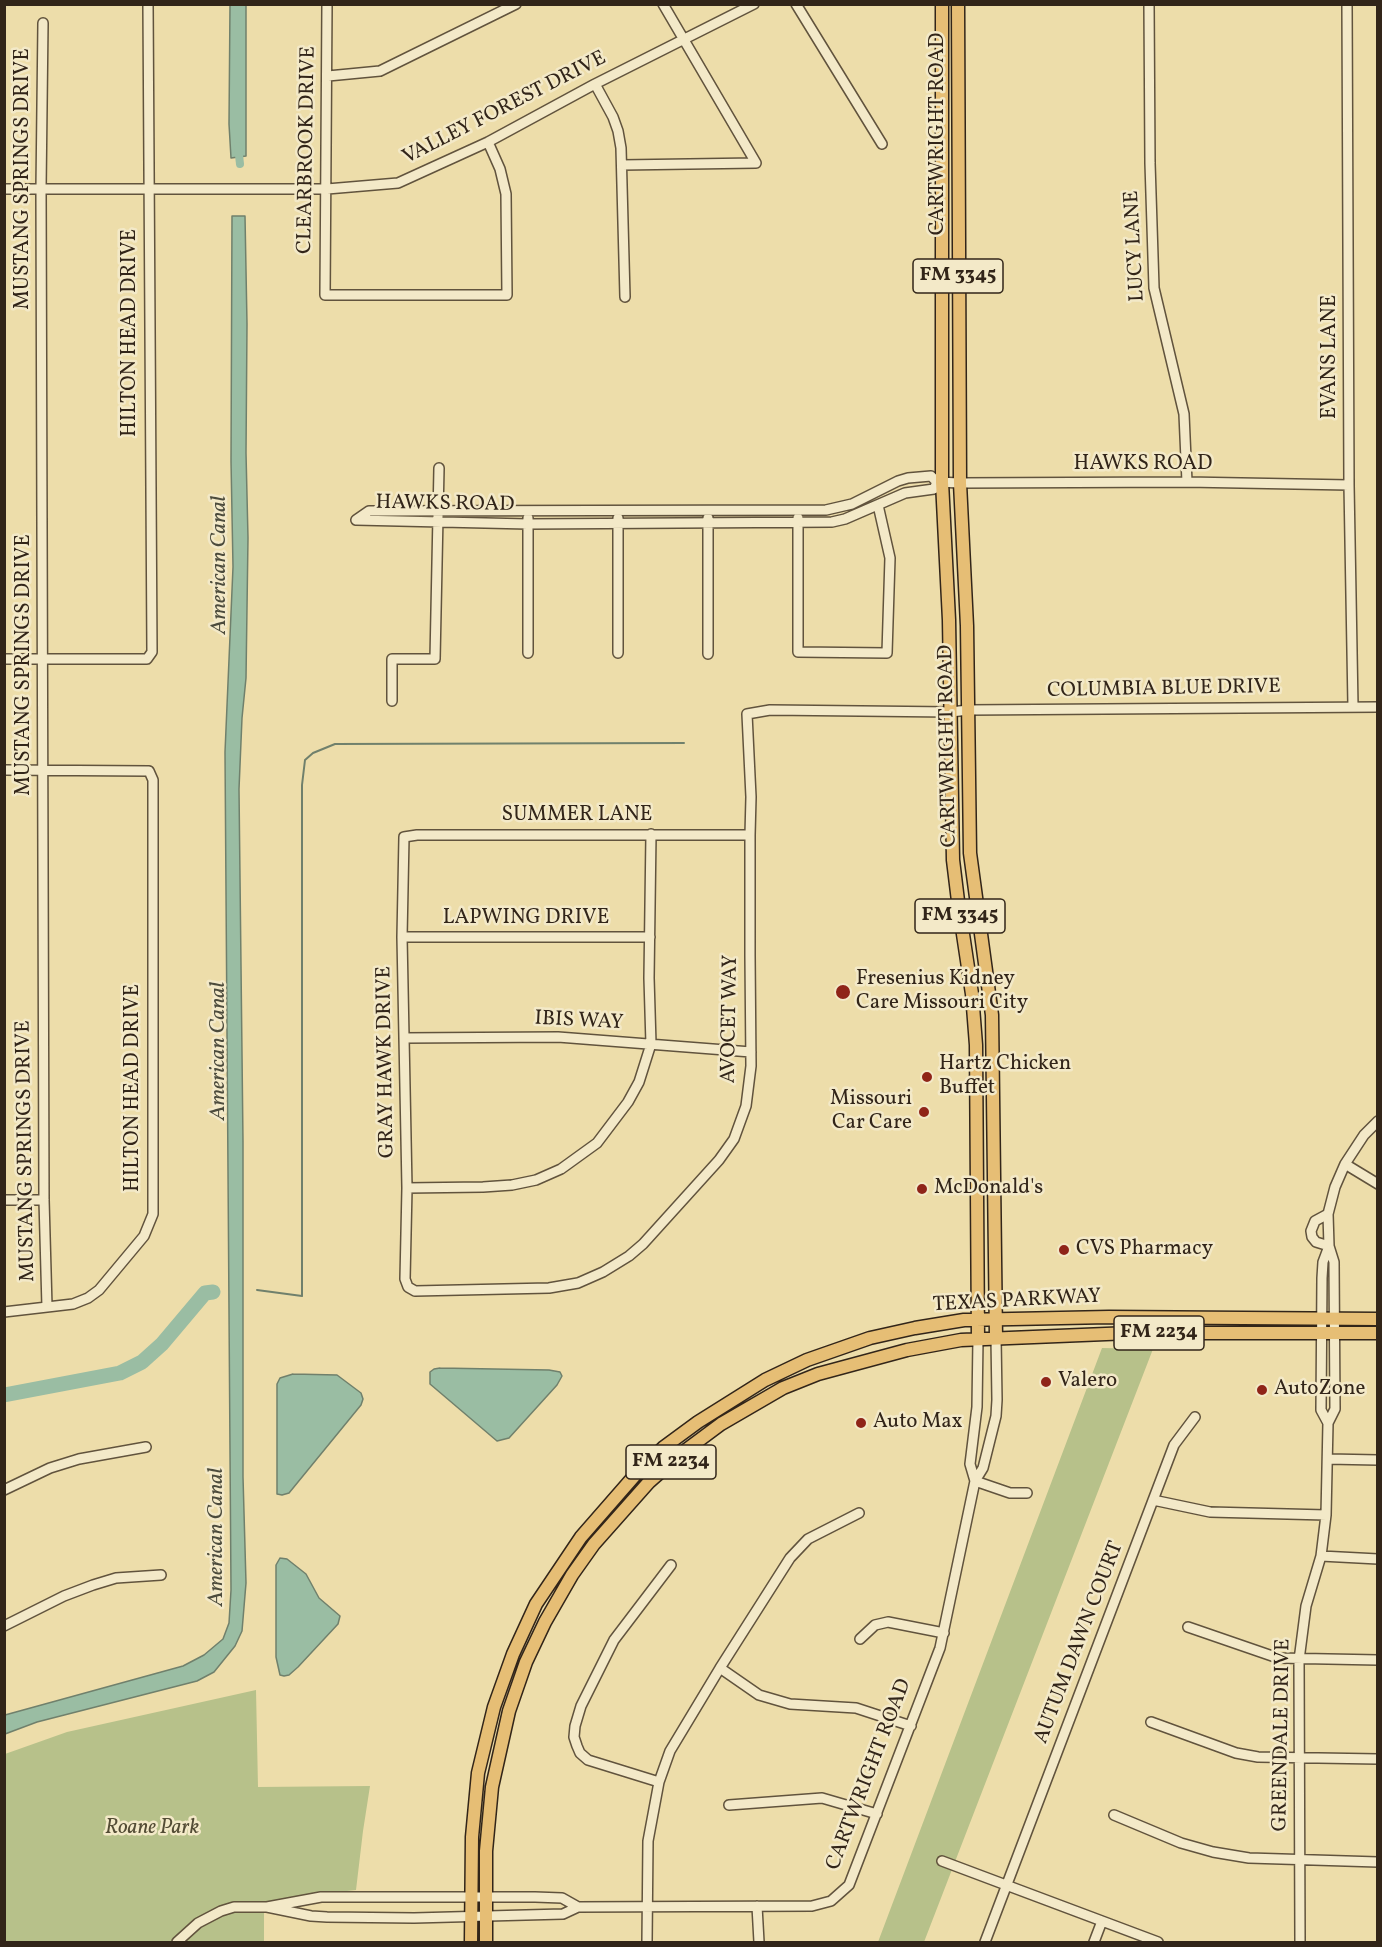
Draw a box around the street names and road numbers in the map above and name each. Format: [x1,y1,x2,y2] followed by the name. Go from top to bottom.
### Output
[926,33,952,235] street label: CARTWRIGHT ROAD
[294,46,322,254] street label: CLEARBROOK DRIVE
[399,47,611,171] street label: VALLEY FOREST DRIVE
[11,48,37,310] street label: MUSTANG SPRINGS DRIVE
[1121,190,1151,302] street label: LUCY LANE
[118,229,144,437] street label: HILTON HEAD DRIVE
[913,259,1003,293] road number: FM 3345
[1318,295,1344,419] street label: EVANS LANE
[1074,452,1212,478] street label: HAWKS ROAD
[375,491,515,519] street label: HAWKS ROAD
[12,534,38,796] street label: MUSTANG SPRINGS DRIVE
[935,644,963,848] street label: CARTWRIGHT ROAD
[1047,675,1281,705] street label: COLUMBIA BLUE DRIVE
[502,803,652,829] street label: SUMMER LANE
[915,899,1005,933] road number: FM 3345
[443,906,609,932] street label: LAPWING DRIVE
[717,954,745,1084] street label: AVOCET WAY
[373,966,401,1158] street label: GRAY HAWK DRIVE
[121,984,147,1192] street label: HILTON HEAD DRIVE
[534,1007,624,1037] street label: IBIS WAY
[12,1020,42,1282] street label: MUSTANG SPRINGS DRIVE
[932,1285,1102,1319] street label: TEXAS PARKWAY
[1114,1316,1204,1350] road number: FM 2234
[626,1445,716,1479] road number: FM 2234
[1030,1538,1130,1748] street label: AUTUM DAWN COURT
[1269,1638,1297,1832] street label: GREENDALE DRIVE
[822,1676,918,1874] street label: CARTWRIGHT ROAD

